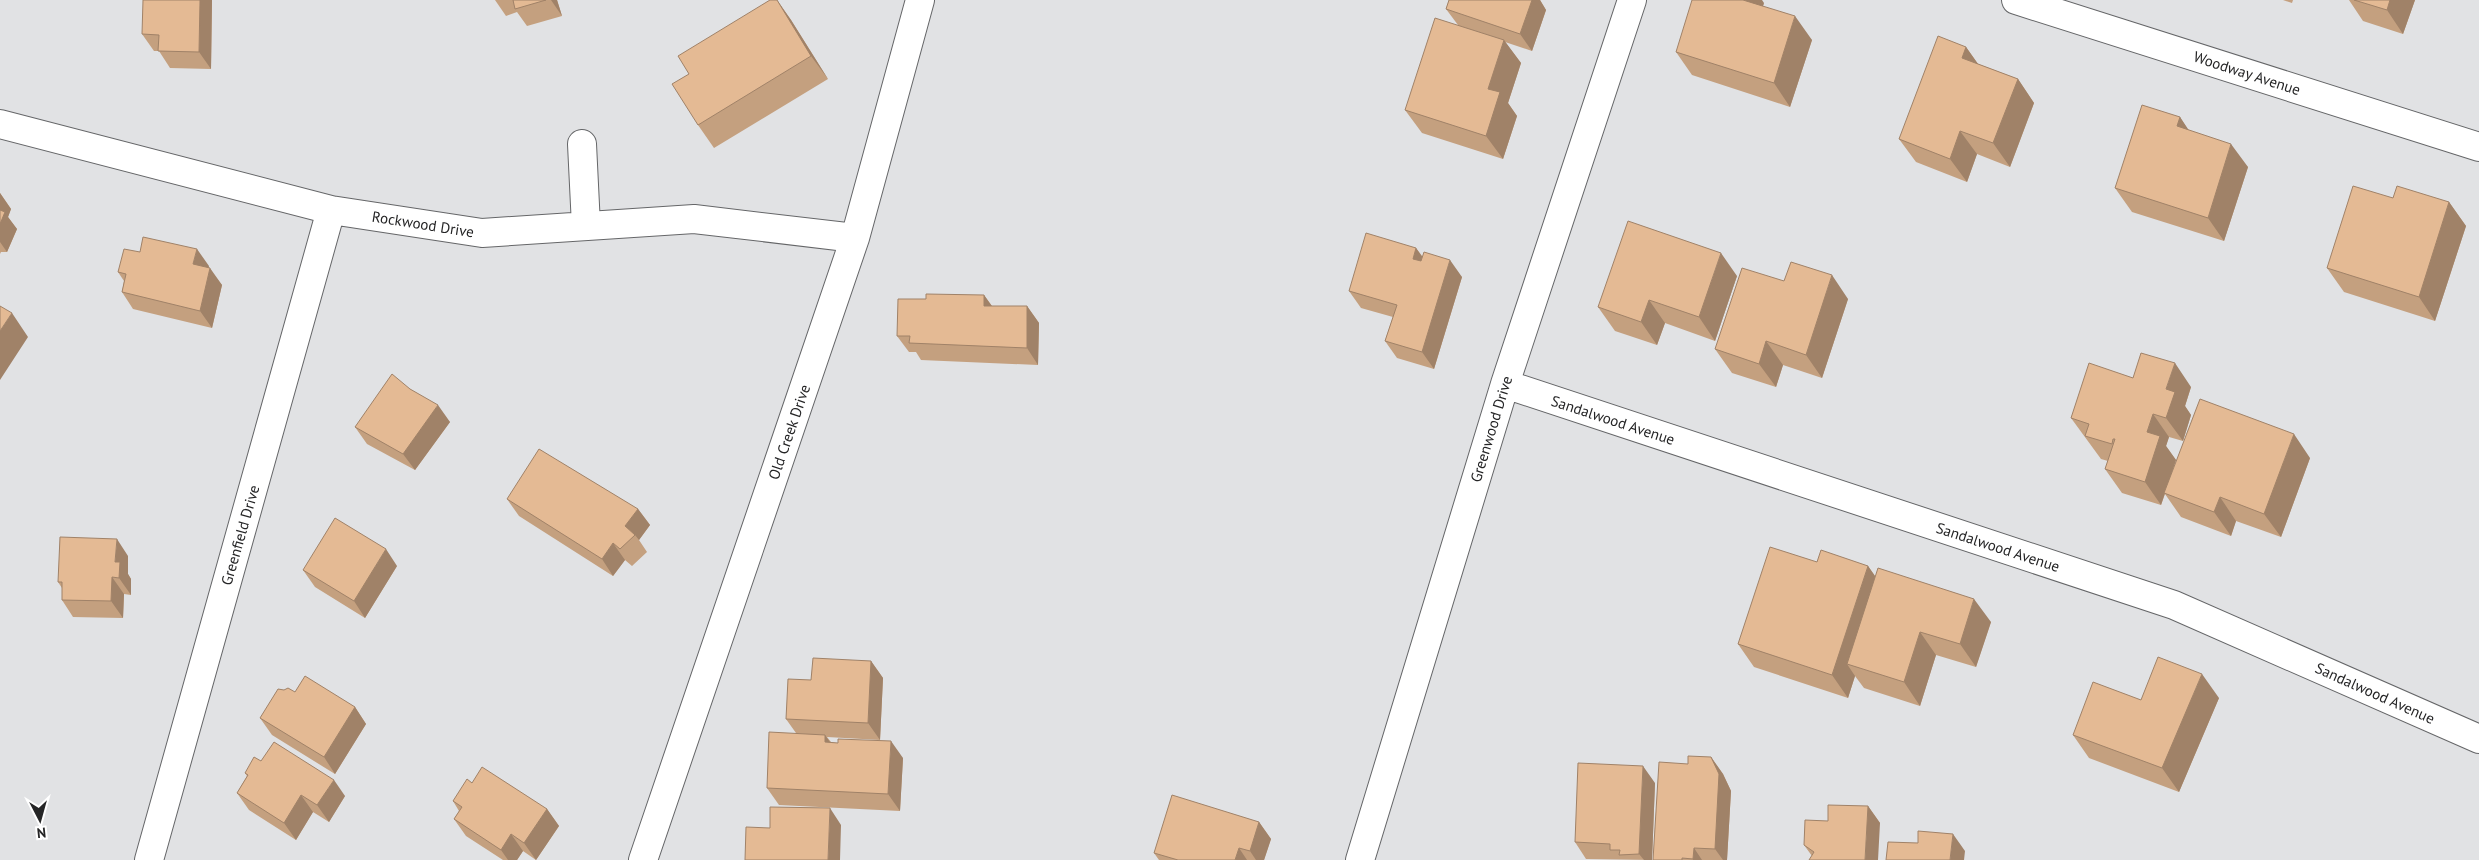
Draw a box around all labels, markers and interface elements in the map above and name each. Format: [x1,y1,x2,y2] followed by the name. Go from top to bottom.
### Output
[2191,47,2303,99] street label: Woodway Avenue
[371,207,475,241] street label: Rockwood Drive
[1466,374,1516,484] street label: Greenwood Drive
[764,382,814,482] street label: Old Creek Drive
[1549,391,1677,449] street label: Sandalwood Avenue
[217,483,263,587] street label: Greenfield Drive
[1934,518,2062,576] street label: Sandalwood Avenue
[2312,658,2438,728] street label: Sandalwood Avenue
[15,795,65,845] north arrow
[36,823,47,842] text: N

